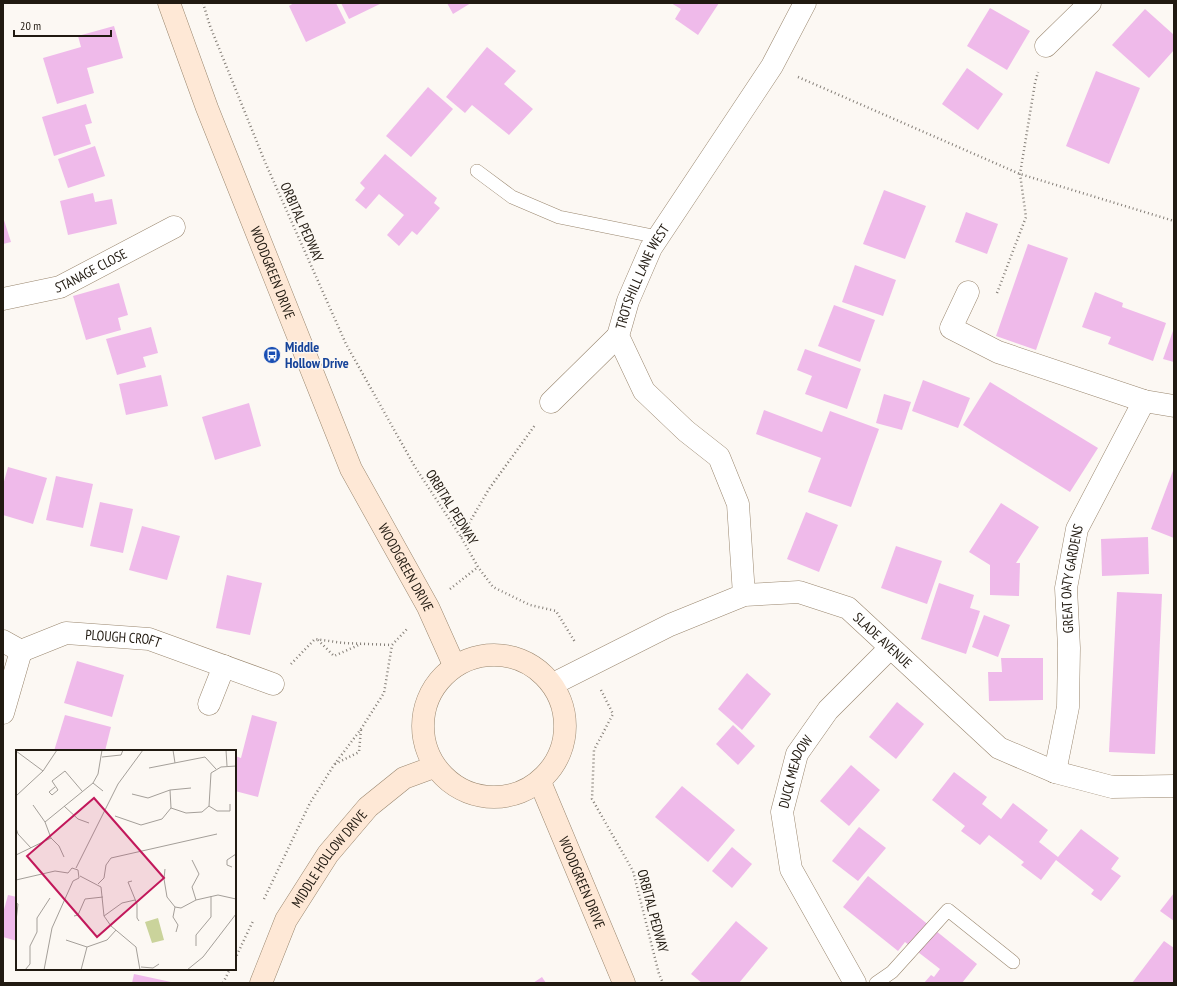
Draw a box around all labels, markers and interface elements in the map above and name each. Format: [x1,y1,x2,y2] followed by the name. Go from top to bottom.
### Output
[14,12,111,38] scale bar
[20,18,41,33] text: 20 m
[276,179,328,265] street label: ORBITAL PEDWAY
[611,220,674,331] street label: TROTSHILL LANE WEST
[246,224,299,322] street label: WOODGREEN DRIVE
[53,244,130,297] street label: STANAGE CLOSE
[285,338,349,372] place label: Middle Hollow Drive
[262,345,282,365] bus stop icon: Middle Hollow Drive
[422,466,483,548] street label: ORBITAL PEDWAY
[374,520,438,614] street label: WOODGREEN DRIVE
[1057,521,1087,634] street label: GREAT OATY GARDENS
[850,609,916,672] street label: SLADE AVENUE
[85,625,164,652] street label: PLOUGH CROFT
[774,731,817,810] street label: DUCK MEADOW
[16,750,236,970] inset map
[287,806,371,911] street label: MIDDLE HOLLOW DRIVE
[555,834,609,931] street label: WOODGREEN DRIVE
[633,867,673,955] street label: ORBITAL PEDWAY

